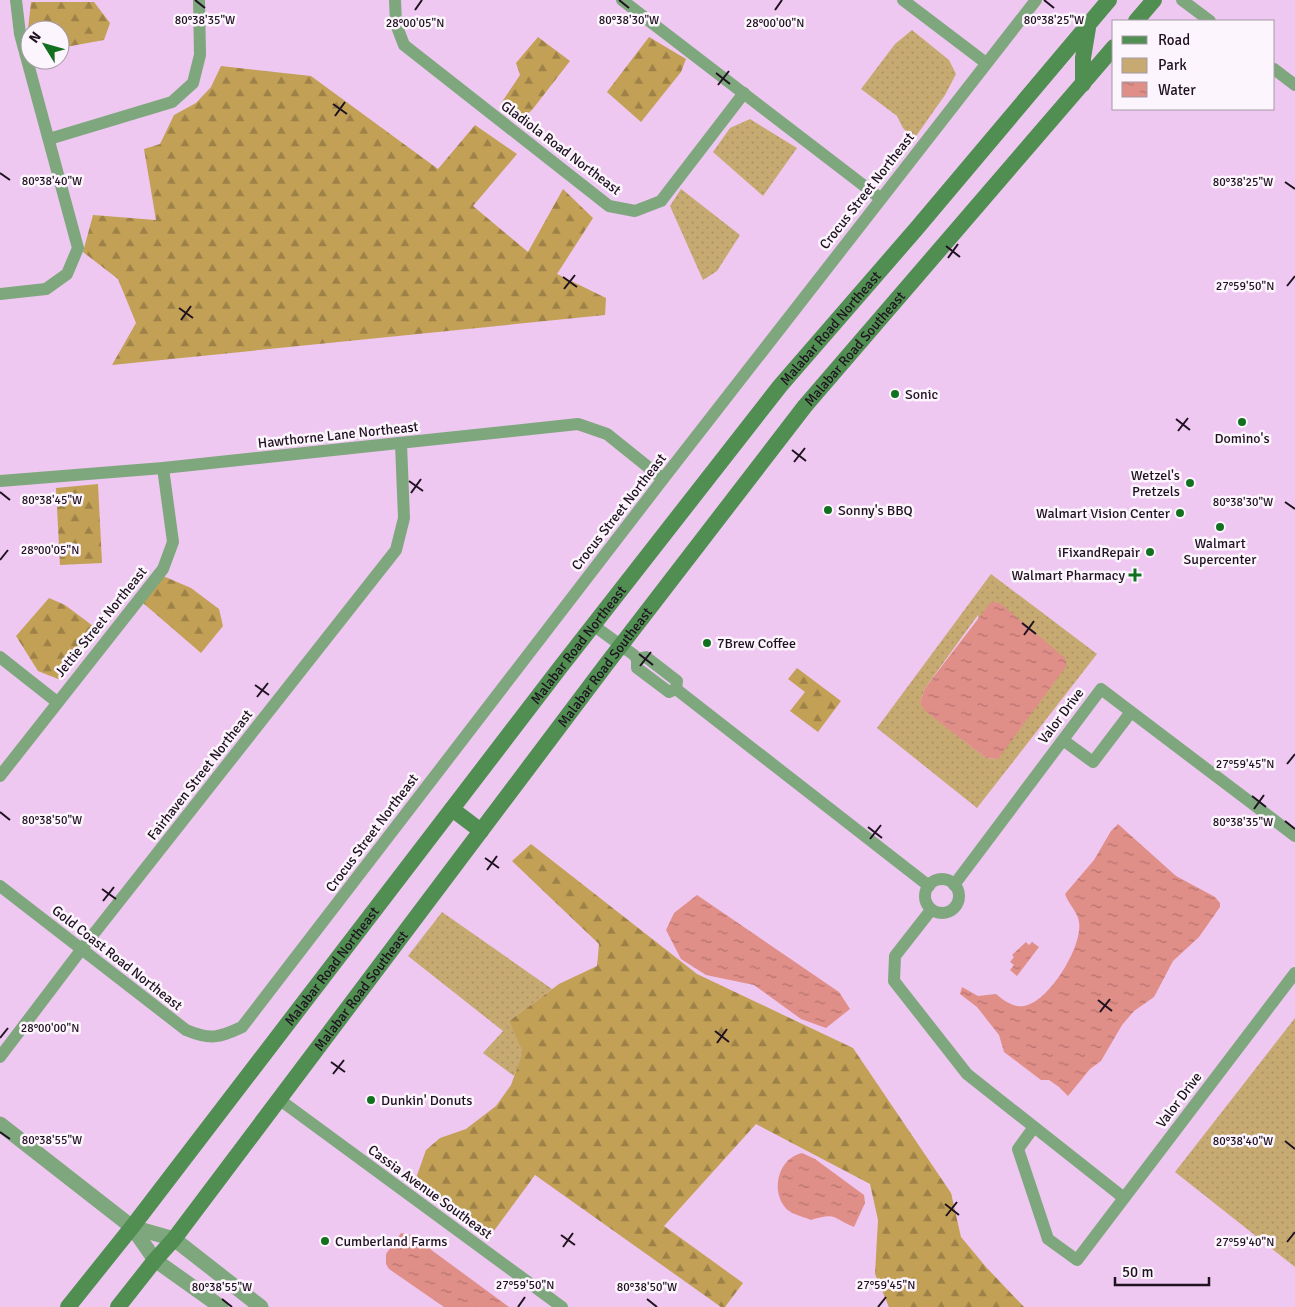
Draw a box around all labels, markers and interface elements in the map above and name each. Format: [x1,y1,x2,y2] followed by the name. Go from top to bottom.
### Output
[175,13,235,28] text: 80°38'35"W
[599,13,659,28] text: 80°38'30"W
[1024,13,1084,28] text: 80°38'25"W
[386,16,444,31] text: 28°00'05"N
[746,16,804,31] text: 28°00'00"N
[20,20,70,70] north arrow
[1112,20,1275,110] legend
[25,28,45,46] text: N
[1158,31,1190,49] text: Road
[1158,56,1187,74] text: Park
[1158,81,1196,99] text: Water
[498,97,624,199] street label: Gladiola Road Northeast
[816,129,918,253] street label: Crocus Street Northeast
[22,174,82,189] text: 80°38'40"W
[1213,175,1273,190] text: 80°38'25"W
[776,267,884,388] street label: Malabar Road Northeast
[1216,279,1274,294] text: 27°59'50"N
[800,288,909,409] street label: Malabar Road Southeast
[905,386,938,403] place label: Sonic
[889,388,901,400] marker: Sonic
[1236,416,1248,428] marker: Domino's
[257,418,419,452] street label: Hawthorne Lane Northeast
[1214,430,1270,447] place label: Domino's
[568,450,670,574] street label: Crocus Street Northeast
[1131,467,1180,500] place label: Wetzel's Pretzels
[1184,477,1196,489] marker: Wetzel's Pretzels
[22,493,82,508] text: 80°38'45"W
[1213,495,1273,510] text: 80°38'30"W
[838,502,913,519] place label: Sonny's BBQ
[822,504,834,516] marker: Sonny's BBQ
[1036,505,1171,522] place label: Walmart Vision Center
[1174,507,1186,519] marker: Walmart Vision Center
[1214,521,1226,533] marker: Walmart Supercenter
[1184,535,1257,568] place label: Walmart Supercenter
[21,543,79,558] text: 28°00'05"N
[1058,544,1141,561] place label: iFixandRepair
[1144,546,1156,558] marker: iFixandRepair
[51,564,151,680] street label: Jettie Street Northeast
[1012,567,1125,584] place label: Walmart Pharmacy
[1129,569,1141,581] marker: Walmart Pharmacy
[527,582,630,707] street label: Malabar Road Northeast
[554,604,656,730] street label: Malabar Road Southeast
[717,635,796,652] place label: 7Brew Coffee
[701,637,713,649] marker: 7Brew Coffee
[1035,685,1087,747] street label: Valor Drive
[144,706,256,844] street label: Fairhaven Street Northeast
[1216,757,1274,772] text: 27°59'45"N
[322,770,422,895] street label: Crocus Street Northeast
[22,813,82,828] text: 80°38'50"W
[1213,815,1273,830] text: 80°38'35"W
[48,902,186,1014] street label: Gold Coast Road Northeast
[281,903,383,1029] street label: Malabar Road Northeast
[310,927,412,1054] street label: Malabar Road Southeast
[21,1021,79,1036] text: 28°00'00"N
[1153,1069,1205,1131] street label: Valor Drive
[381,1092,472,1109] place label: Dunkin' Donuts
[365,1094,377,1106] marker: Dunkin' Donuts
[22,1133,82,1148] text: 80°38'55"W
[1213,1134,1273,1149] text: 80°38'40"W
[365,1141,495,1243] street label: Cassia Avenue Southeast
[335,1233,447,1250] place label: Cumberland Farms
[319,1235,331,1247] marker: Cumberland Farms
[1216,1235,1274,1250] text: 27°59'40"N
[1115,1254,1209,1286] scale bar
[1122,1263,1153,1281] text: 50 m
[496,1278,554,1293] text: 27°59'50"N
[857,1278,915,1293] text: 27°59'45"N
[192,1280,252,1295] text: 80°38'55"W
[617,1280,677,1295] text: 80°38'50"W

